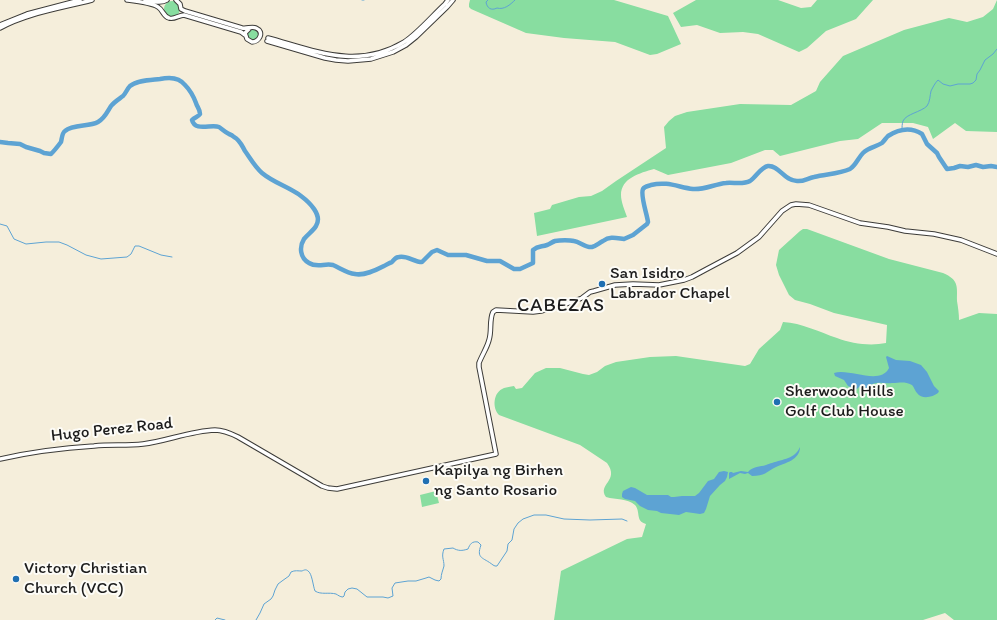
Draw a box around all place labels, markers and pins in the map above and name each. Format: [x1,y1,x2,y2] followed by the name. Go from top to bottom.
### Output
[610,264,730,304] place label: San Isidro Labrador Chapel
[597,279,607,289] marker: San Isidro Labrador Chapel
[785,382,904,422] place label: Sherwood Hills Golf Club House
[772,397,782,407] marker: Sherwood Hills Golf Club House
[434,461,563,501] place label: Kapilya ng Birhen ng Santo Rosario
[421,476,431,486] marker: Kapilya ng Birhen ng Santo Rosario
[24,559,147,599] place label: Victory Christian Church (VCC)
[11,574,21,584] marker: Victory Christian Church (VCC)

